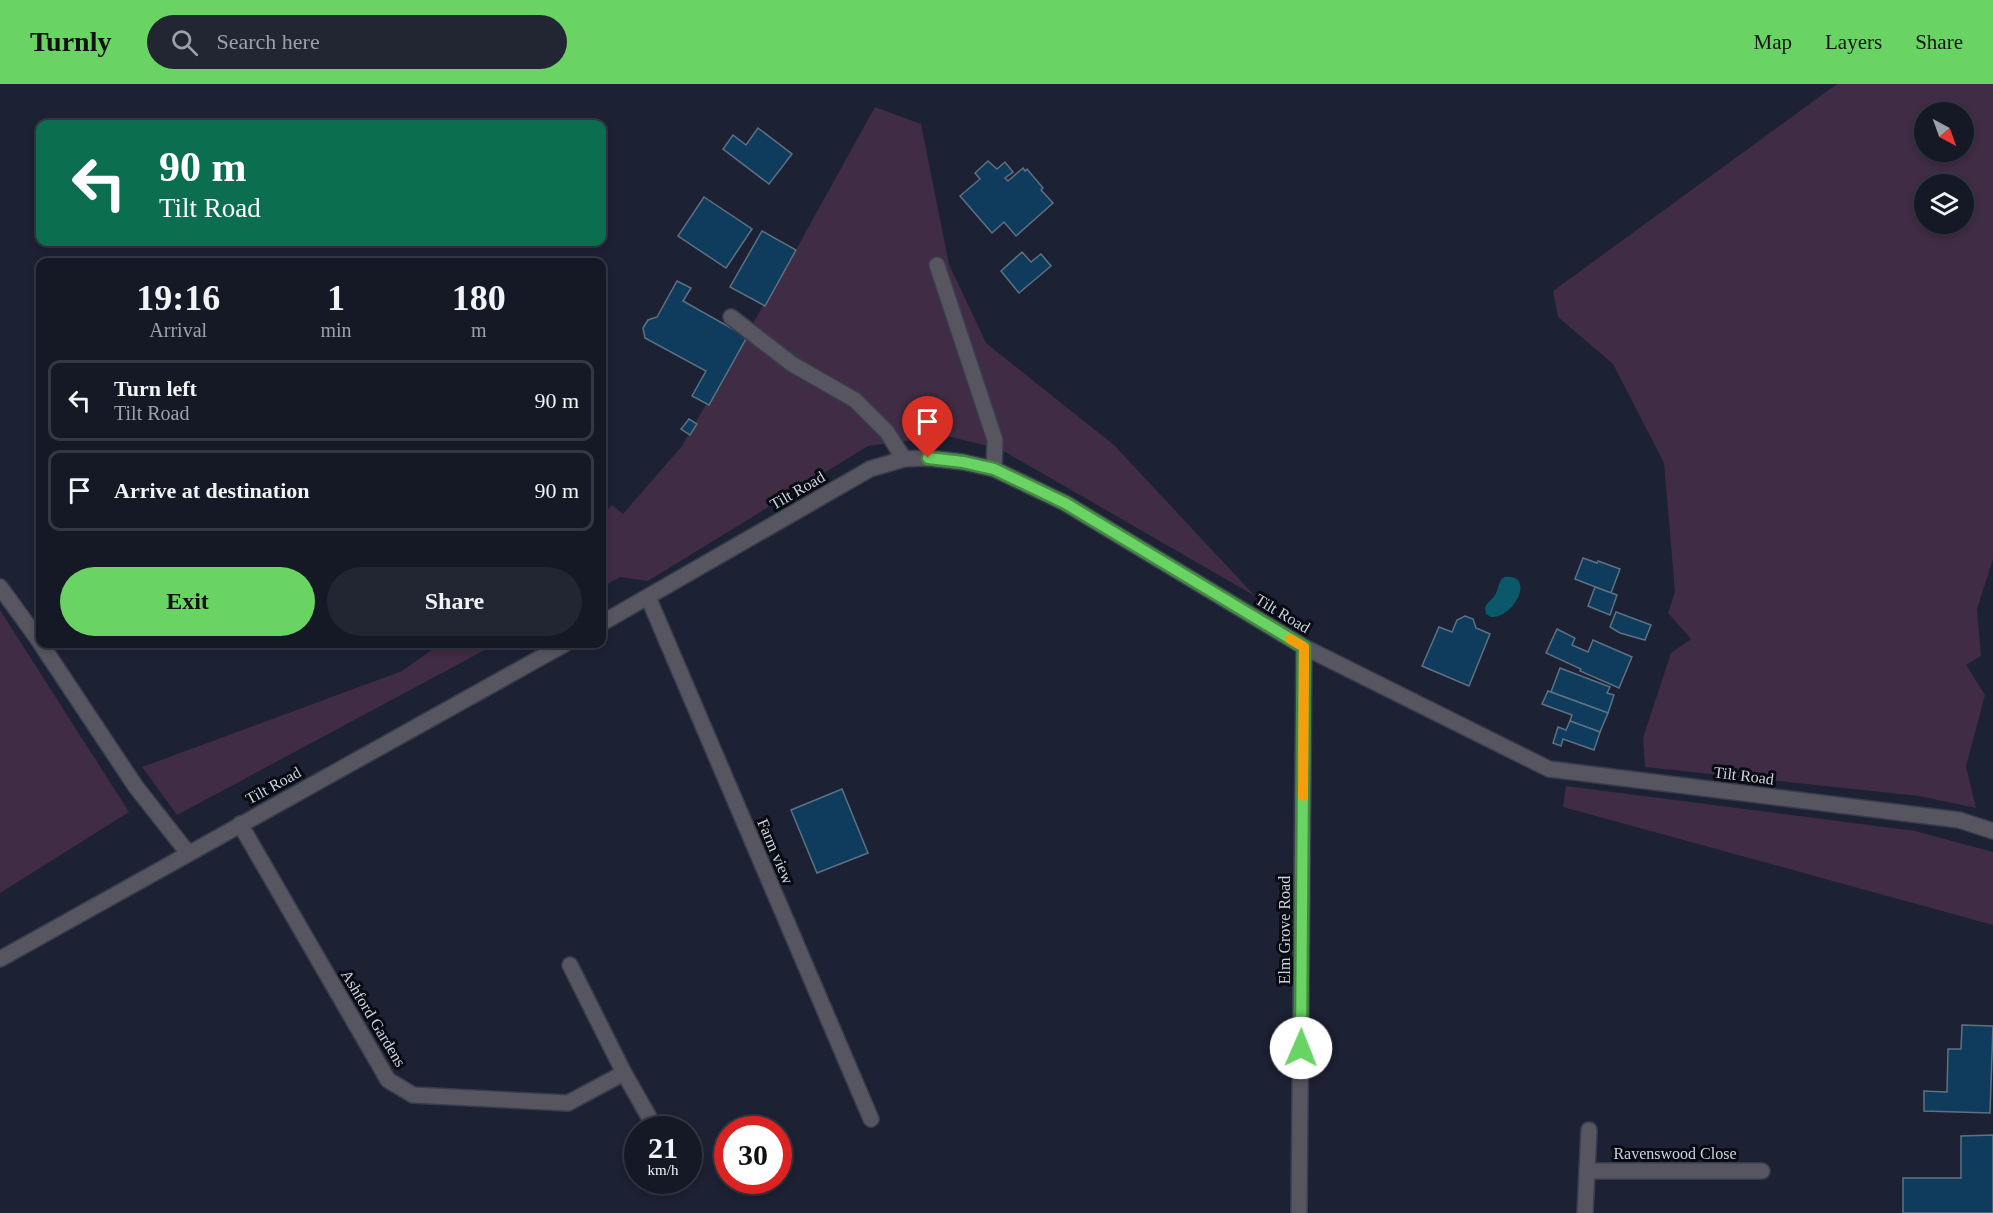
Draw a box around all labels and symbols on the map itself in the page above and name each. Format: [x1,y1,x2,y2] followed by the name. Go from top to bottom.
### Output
[1914,102,1974,162] north arrow
[902,396,953,458] pin
[767,468,828,513] street label: Tilt Road
[1253,591,1313,636] street label: Tilt Road
[243,763,304,807] street label: Tilt Road
[1713,763,1775,788] street label: Tilt Road
[754,816,797,887] street label: Farm view
[1276,876,1293,984] street label: Elm Grove Road
[338,967,409,1070] street label: Ashford Gardens
[1269,1016,1333,1080] position arrow
[714,1116,792,1194] speed limit sign: 30
[1613,1145,1737,1162] street label: Ravenswood Close

